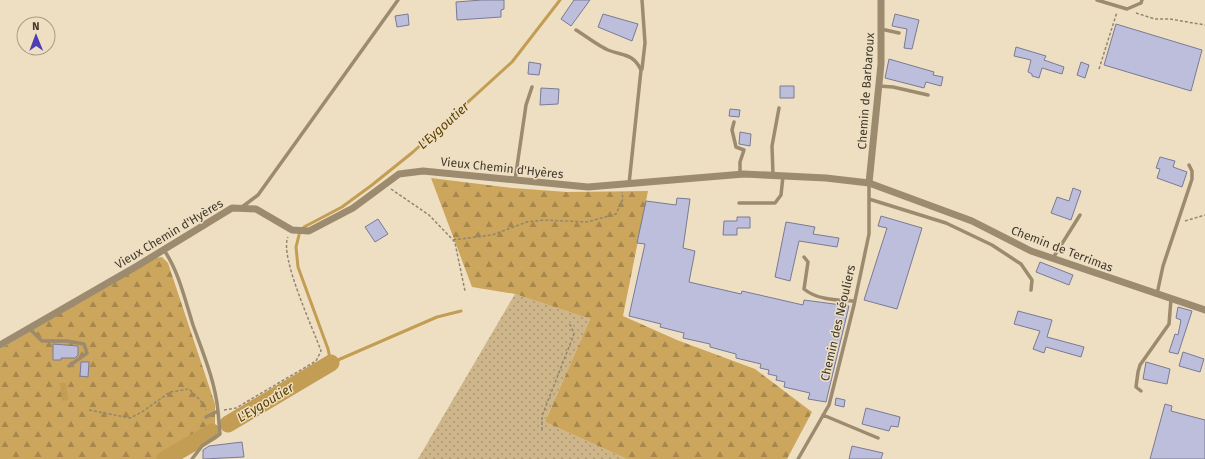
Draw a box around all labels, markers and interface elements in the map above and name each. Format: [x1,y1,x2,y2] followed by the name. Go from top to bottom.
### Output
[16,16,56,56] north arrow
[32,20,40,33] text: N
[855,32,877,150] street label: Chemin de Barbaroux
[415,98,473,152] water label: L'Eygoutier
[440,155,564,181] street label: Vieux Chemin d'Hyères
[112,196,226,272] street label: Vieux Chemin d'Hyères
[1009,223,1115,275] street label: Chemin de Terrimas
[818,263,858,382] street label: Chemin des Néouliers
[234,379,297,425] water label: L'Eygoutier

